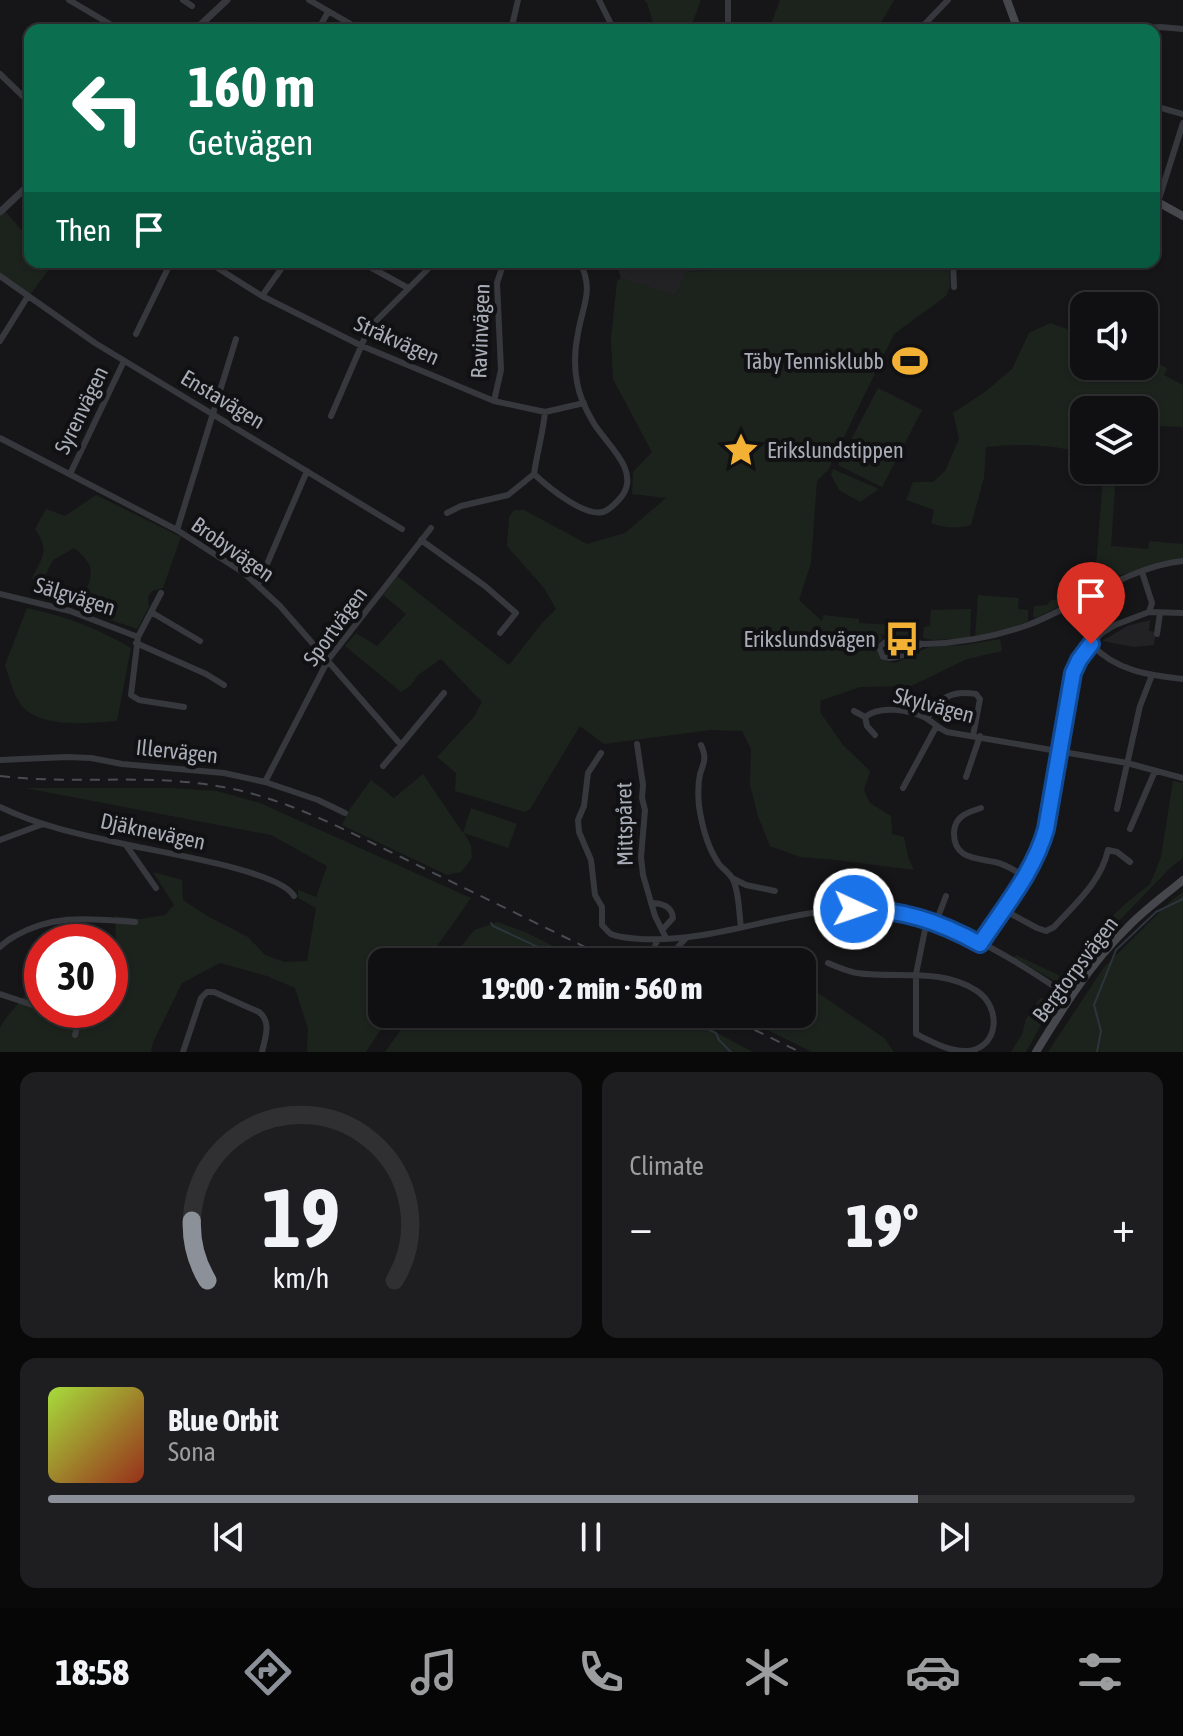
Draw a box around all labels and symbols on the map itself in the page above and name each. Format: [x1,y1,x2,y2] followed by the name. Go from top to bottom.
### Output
[465,283,495,379] street label: Ravinvägen
[350,310,444,370] street label: Stråkvägen
[891,342,929,380] sports icon: Täby Tennisklubb
[744,348,884,374] place label: Täby Tennisklubb
[49,362,113,458] street label: Syrenvägen
[176,364,270,434] street label: Enstavägen
[722,431,760,469] place icon: Erikslundstippen
[767,437,904,463] place label: Erikslundstippen
[187,511,279,587] street label: Brobyvägen
[1057,562,1125,644] pin
[31,571,119,621] street label: Sälgvägen
[298,581,372,671] street label: Sportvägen
[883,620,921,658] bus stop icon: Erikslundsvägen
[744,626,876,652] place label: Erikslundsvägen
[891,682,977,728] street label: Skylvägen
[135,734,219,768] street label: Illervägen
[610,782,638,866] street label: Mittspåret
[98,807,208,855] street label: Djäknevägen
[812,867,896,951] position arrow
[1027,911,1123,1027] street label: Bergtorpsvägen
[24,924,128,1028] speed limit sign: 30

